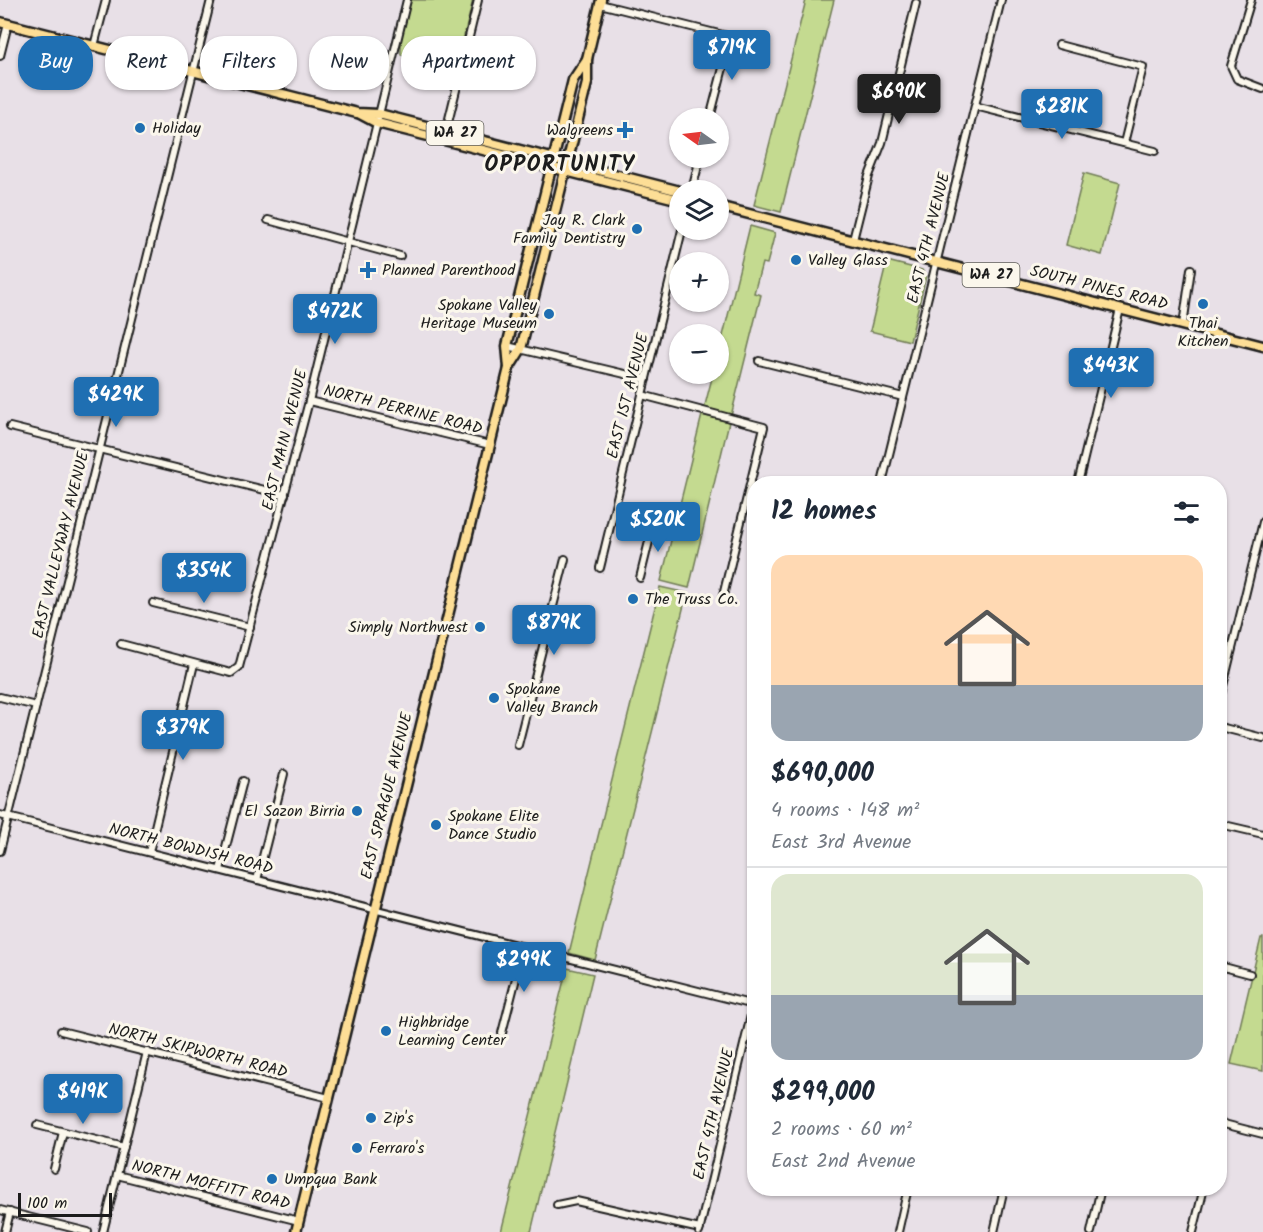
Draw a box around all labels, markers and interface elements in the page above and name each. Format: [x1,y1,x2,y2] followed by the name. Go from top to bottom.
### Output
[690,30,774,81] pin: $719K
[707,33,757,65] text: $719K
[18,36,93,90] chip: Buy
[105,36,188,90] chip: Rent
[200,36,297,90] chip: Filters
[309,36,389,90] chip: New
[401,36,536,90] chip: Apartment
[857,74,941,125] pin: $690K
[871,77,927,109] text: $690K
[1020,89,1104,140] pin: $281K
[1035,92,1089,124] text: $281K
[669,108,729,168] north arrow
[669,108,729,384] map controls
[152,116,201,141] place label: Holiday
[546,118,613,143] place label: Walgreens
[133,121,147,135] marker: Holiday
[426,121,484,145] road number: WA 27
[618,123,632,137] marker: Walgreens
[484,148,636,183] district label: OPPORTUNITY
[901,169,958,306] street label: EAST 4TH AVENUE
[669,180,729,240] button: layers
[513,208,625,251] place label: Jay R. Clark Family Dentistry
[630,222,644,236] marker: Jay R. Clark Family Dentistry
[808,248,888,273] place label: Valley Glass
[669,252,729,312] button: +
[789,253,803,267] marker: Valley Glass
[382,258,516,283] place label: Planned Parenthood
[1027,259,1171,317] street label: SOUTH PINES ROAD
[359,261,377,279] marker: Planned Parenthood
[962,263,1020,287] road number: WA 27
[420,293,537,336] place label: Spokane Valley Heritage Museum
[293,294,377,345] pin: $472K
[307,297,363,329] text: $472K
[1196,297,1210,311] marker: Thai Kitchen
[542,307,556,321] marker: Spokane Valley Heritage Museum
[1178,311,1228,354] place label: Thai Kitchen
[669,324,729,384] button: −
[600,330,656,461] street label: EAST 1ST AVENUE
[1069,348,1153,399] pin: $443K
[1083,351,1139,383] text: $443K
[255,366,315,513] street label: EAST MAIN AVENUE
[74,377,158,428] pin: $429K
[321,378,485,442] street label: NORTH PERRINE ROAD
[88,380,144,412] text: $429K
[26,448,97,641] street label: EAST VALLEYWAY AVENUE
[771,491,877,533] text: 12 homes
[1170,496,1203,529] icon: filters
[616,502,700,553] pin: $520K
[630,505,686,537] text: $520K
[162,553,246,604] pin: $354K
[176,556,232,588] text: $354K
[645,587,738,612] place label: The Truss Co.
[626,592,640,606] marker: The Truss Co.
[933,594,1041,702] icon: home
[512,605,596,656] pin: $879K
[526,608,582,640] text: $879K
[348,615,469,640] place label: Simply Northwest
[473,620,487,634] marker: Simply Northwest
[506,677,598,720] place label: Spokane Valley Branch
[487,691,501,705] marker: Spokane Valley Branch
[354,709,420,882] street label: EAST SPRAGUE AVENUE
[141,710,225,761] pin: $379K
[156,713,210,745] text: $379K
[771,753,874,795] text: $690,000
[771,795,919,827] text: 4 rooms · 148 m²
[244,799,345,824] place label: El Sazon Birria
[350,804,364,818] marker: El Sazon Birria
[448,804,539,847] place label: Spokane Elite Dance Studio
[106,817,276,881] street label: NORTH BOWDISH ROAD
[429,818,443,832] marker: Spokane Elite Dance Studio
[771,827,911,859] text: East 3rd Avenue
[933,913,1041,1021] icon: home
[482,942,566,993] pin: $299K
[496,945,552,977] text: $299K
[398,1010,507,1053] place label: Highbridge Learning Center
[106,1017,290,1085] street label: NORTH SKIPWORTH ROAD
[379,1024,393,1038] marker: Highbridge Learning Center
[687,1045,741,1182] street label: EAST 4TH AVENUE
[771,1072,875,1114] text: $299,000
[41,1074,125,1125] pin: $419K
[58,1077,108,1109] text: $419K
[383,1106,414,1131] place label: Zip's
[364,1111,378,1125] marker: Zip's
[771,1114,912,1146] text: 2 rooms · 60 m²
[369,1136,425,1161] place label: Ferraro's
[350,1141,364,1155] marker: Ferraro's
[771,1146,916,1178] text: East 2nd Avenue
[129,1153,293,1217] street label: NORTH MOFFITT ROAD
[284,1167,377,1192] place label: Umpqua Bank
[265,1172,279,1186] marker: Umpqua Bank
[18,1190,112,1218] scale bar
[27,1191,67,1216] text: 100 m

